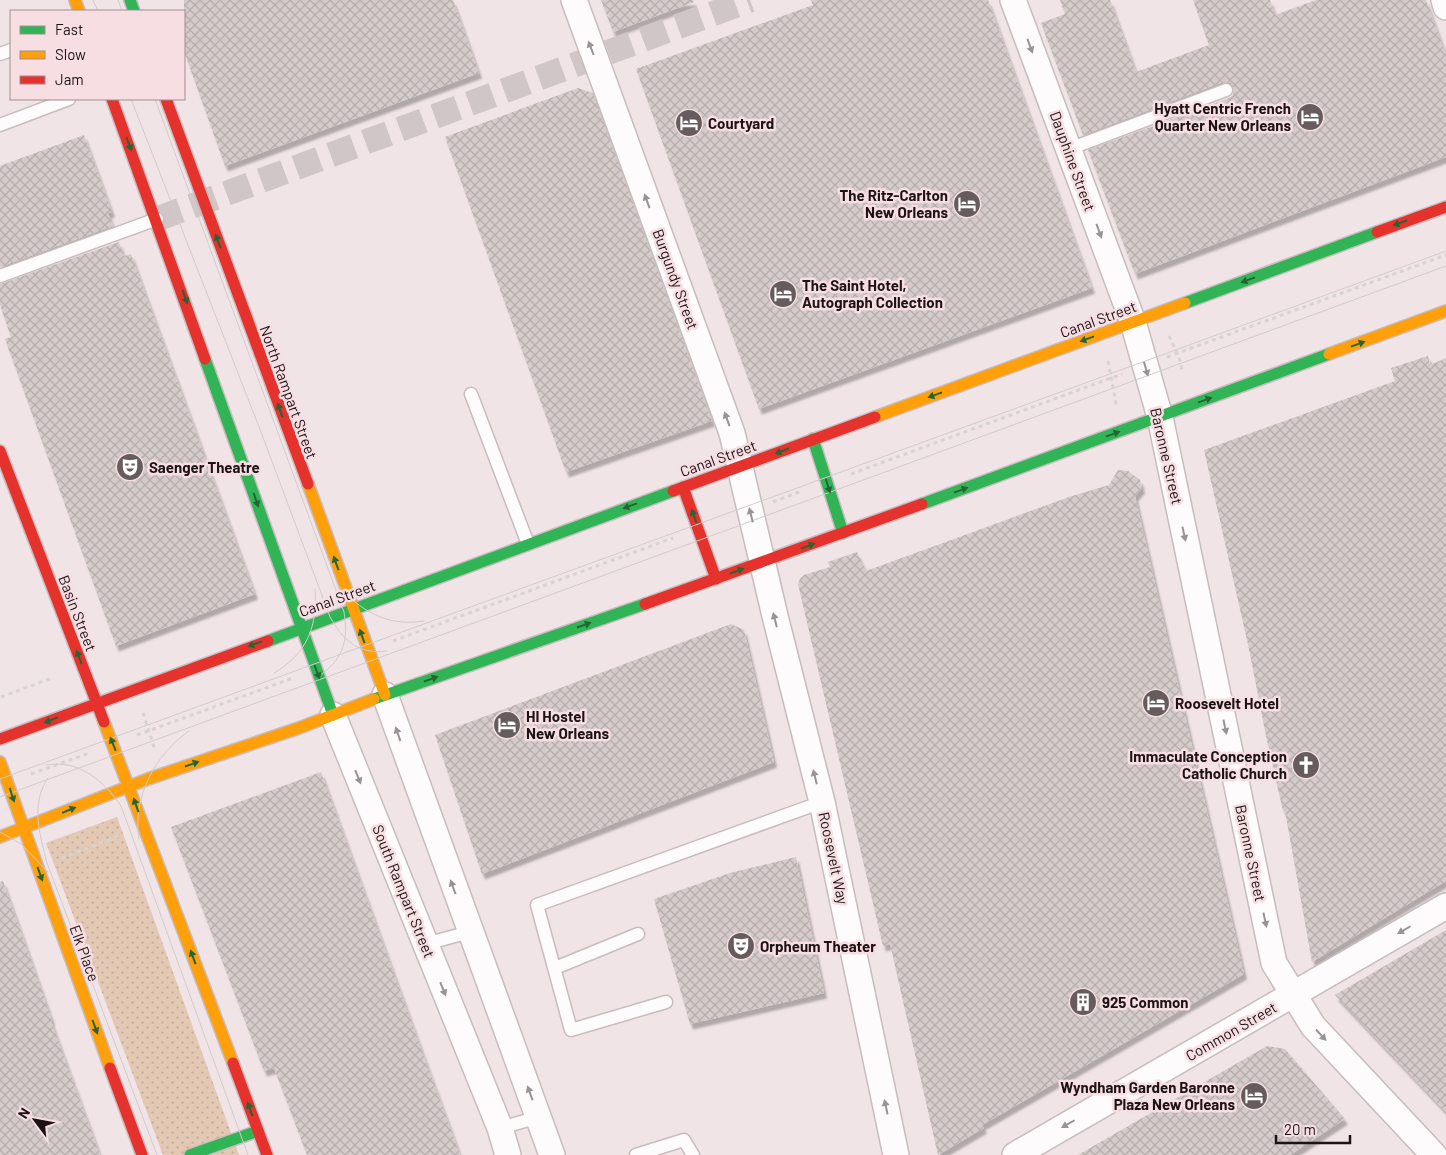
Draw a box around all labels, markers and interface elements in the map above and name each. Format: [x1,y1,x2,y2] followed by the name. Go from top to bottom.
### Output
[10,10,185,100] legend
[55,20,83,38] text: Fast
[1026,39,1034,54] one-way arrow
[587,40,595,55] one-way arrow
[55,45,86,63] text: Slow
[55,70,84,88] text: Jam
[1154,99,1291,134] place label: Hyatt Centric French Quarter New Orleans
[1295,102,1325,132] hotel icon: Hyatt Centric French Quarter New Orleans
[674,108,704,138] hotel icon: Courtyard
[1047,109,1099,213] street label: Dauphine Street
[708,114,774,132] place label: Courtyard
[126,137,133,152] one-way arrow
[840,186,948,221] place label: The Ritz-Carlton New Orleans
[952,189,982,219] hotel icon: The Ritz-Carlton New Orleans
[643,193,650,208] one-way arrow
[1392,219,1407,227] one-way arrow
[1095,224,1103,239] one-way arrow
[649,226,703,332] street label: Burgundy Street
[214,233,222,248] one-way arrow
[802,276,943,311] place label: The Saint Hotel, Autograph Collection
[1240,276,1255,284] one-way arrow
[768,279,798,309] hotel icon: The Saint Hotel, Autograph Collection
[181,290,189,305] one-way arrow
[1057,297,1139,341] street label: Canal Street
[256,323,322,461] street label: North Rampart Street
[1079,335,1094,343] one-way arrow
[1350,340,1365,347] one-way arrow
[1142,361,1150,376] one-way arrow
[927,392,942,399] one-way arrow
[1198,396,1213,404] one-way arrow
[276,402,284,417] one-way arrow
[1147,406,1187,506] street label: Baronne Street
[723,411,731,426] one-way arrow
[1106,430,1121,438] one-way arrow
[677,436,759,480] street label: Canal Street
[775,447,789,455] one-way arrow
[115,452,145,482] theatre icon: Saenger Theatre
[149,458,260,476] place label: Saenger Theatre
[824,478,832,493] one-way arrow
[953,486,968,493] one-way arrow
[252,493,260,508] one-way arrow
[622,503,637,511] one-way arrow
[747,507,755,522] one-way arrow
[689,509,697,524] one-way arrow
[1181,526,1189,542] one-way arrow
[801,542,816,550] one-way arrow
[332,555,339,570] one-way arrow
[730,567,745,575] one-way arrow
[55,572,101,654] street label: Basin Street
[296,576,378,620] street label: Canal Street
[771,612,779,627] one-way arrow
[577,621,592,629] one-way arrow
[358,628,365,643] one-way arrow
[247,640,262,648] one-way arrow
[75,649,83,664] one-way arrow
[314,664,321,679] one-way arrow
[423,675,438,682] one-way arrow
[1141,688,1171,718] hotel icon: Roosevelt Hotel
[1175,694,1279,712] place label: Roosevelt Hotel
[526,707,609,742] place label: HI Hostel New Orleans
[492,710,522,740] hotel icon: HI Hostel New Orleans
[43,716,58,724] one-way arrow
[1221,719,1229,734] one-way arrow
[394,726,401,741] one-way arrow
[109,736,117,751] one-way arrow
[1129,747,1287,782] place label: Immaculate Conception Catholic Church
[1291,750,1321,780] church icon: Immaculate Conception Catholic Church
[185,760,200,768] one-way arrow
[355,769,362,784] one-way arrow
[811,770,819,785] one-way arrow
[9,787,17,802] one-way arrow
[132,797,140,812] one-way arrow
[1232,803,1270,903] street label: Baronne Street
[62,806,77,814] one-way arrow
[815,810,853,906] street label: Roosevelt Way
[369,822,439,960] street label: South Rampart Street
[36,867,44,882] one-way arrow
[449,879,456,894] one-way arrow
[1262,913,1270,929] one-way arrow
[66,922,104,984] street label: Elk Place
[1396,926,1411,934] one-way arrow
[726,931,756,961] theatre icon: Orpheum Theater
[760,937,876,955] place label: Orpheum Theater
[189,949,197,964] one-way arrow
[440,982,448,996] one-way arrow
[1068,987,1098,1017] building icon: 925 Common
[1102,993,1188,1011] place label: 925 Common
[1182,998,1280,1064] street label: Common Street
[92,1019,99,1034] one-way arrow
[1315,1029,1327,1041] one-way arrow
[1060,1078,1235,1113] place label: Wyndham Garden Baronne Plaza New Orleans
[1239,1081,1269,1111] hotel icon: Wyndham Garden Baronne Plaza New Orleans
[526,1085,534,1100] one-way arrow
[10,1095,60,1145] north arrow
[882,1100,890,1115] one-way arrow
[246,1101,254,1116] one-way arrow
[14,1104,33,1121] text: N
[1276,1112,1350,1144] scale bar
[1061,1120,1074,1129] one-way arrow
[1284,1120,1316,1138] text: 20 m

